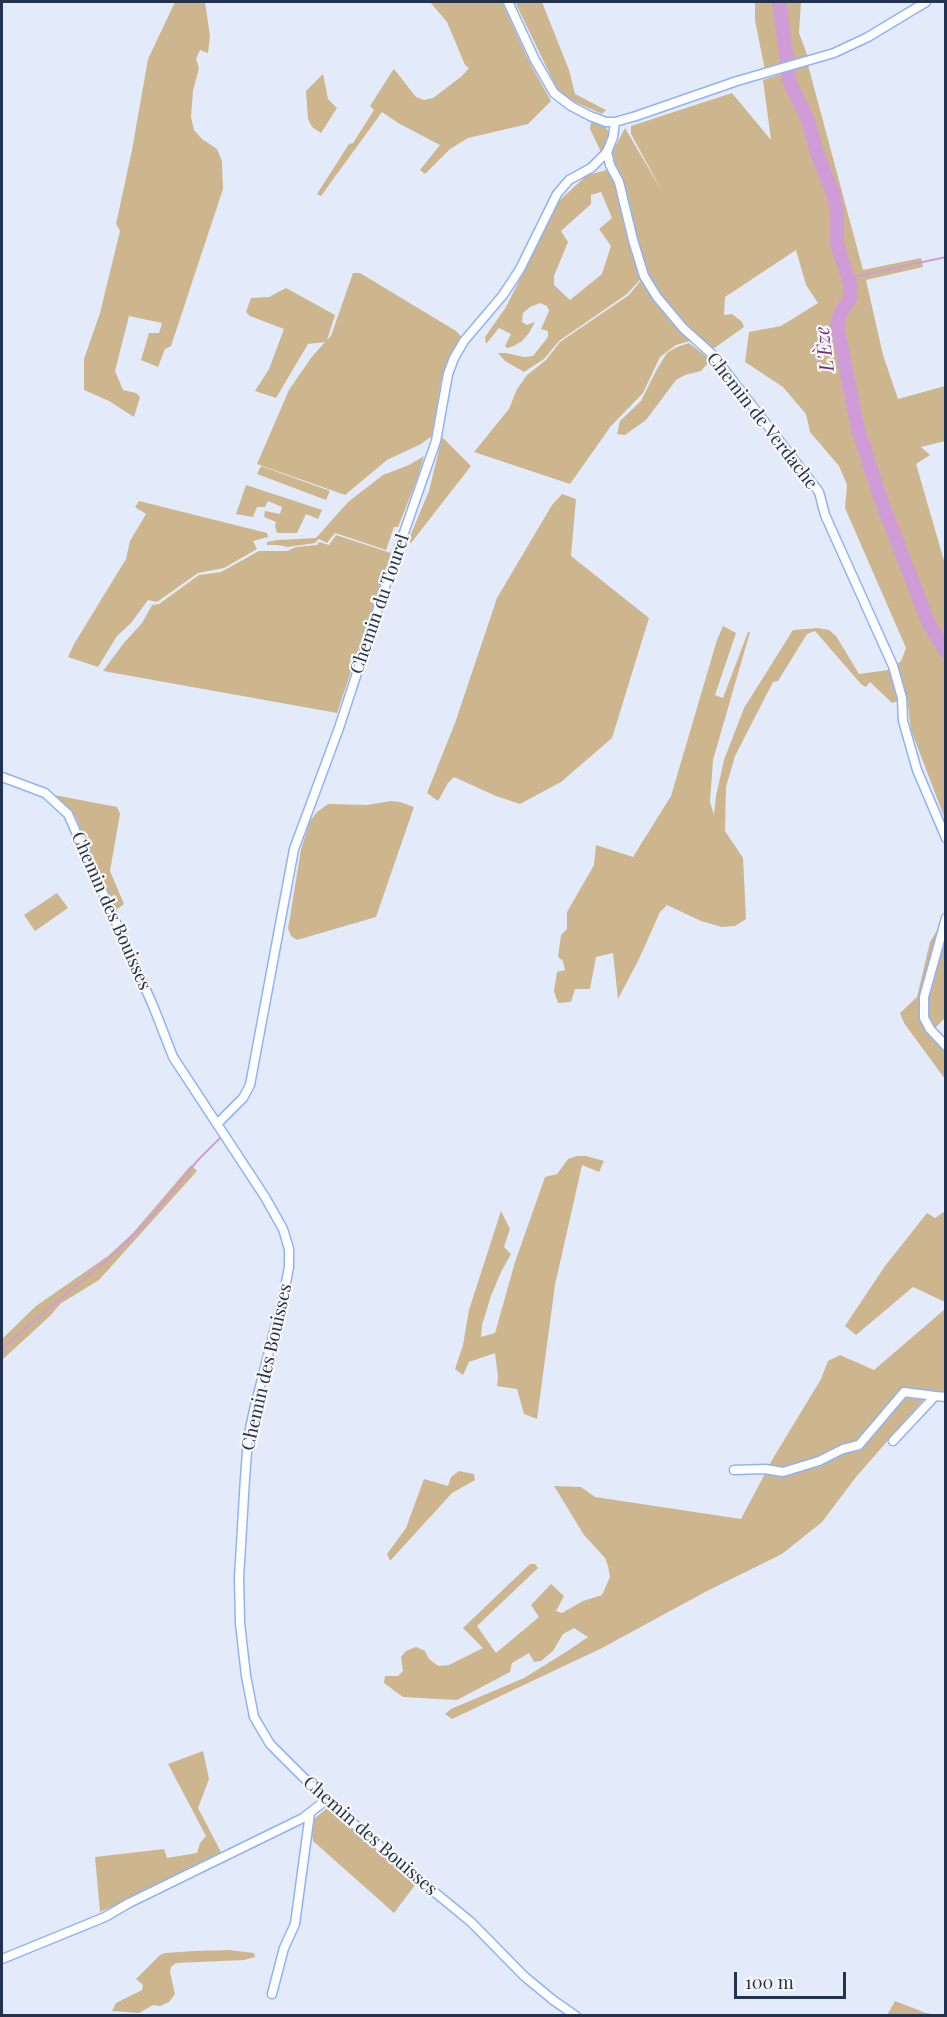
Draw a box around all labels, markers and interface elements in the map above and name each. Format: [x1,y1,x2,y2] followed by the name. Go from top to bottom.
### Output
[810,325,840,373] water label: L'Èze
[702,348,822,494] street label: Chemin de Verdache
[346,531,414,677] street label: Chemin du Tourel
[66,829,156,993] street label: Chemin des Bouisses
[237,1281,297,1453] street label: Chemin des Bouisses
[298,1772,442,1900] street label: Chemin des Bouisses
[737,1960,850,1998] scale bar
[745,1970,794,1994] text: 100 m

